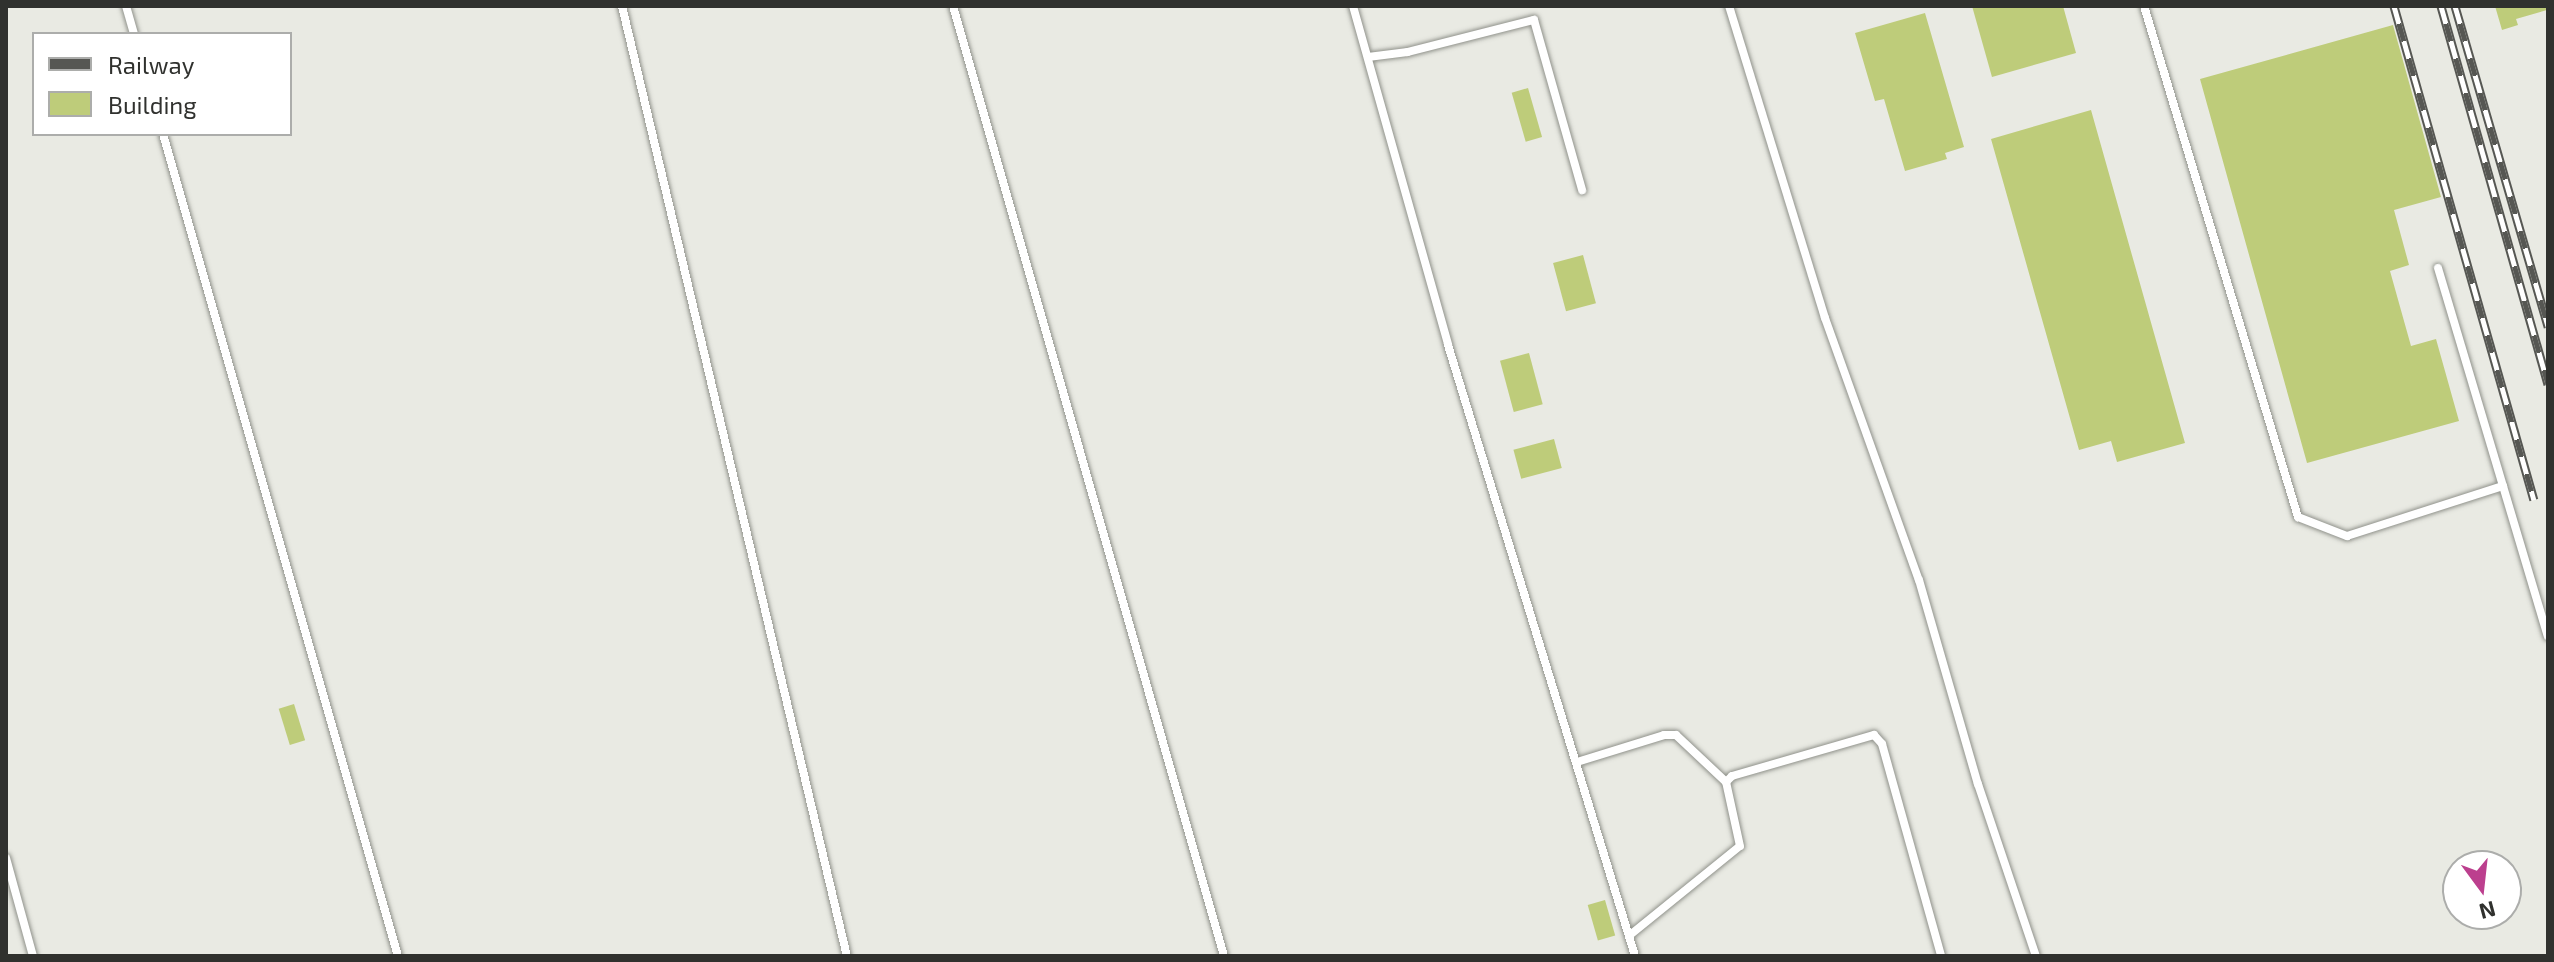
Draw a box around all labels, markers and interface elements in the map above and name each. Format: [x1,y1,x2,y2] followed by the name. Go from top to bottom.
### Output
[32,32,292,136] legend
[108,50,194,79] text: Railway
[108,90,197,119] text: Building
[2442,850,2522,930] north arrow
[2477,897,2499,926] text: N

